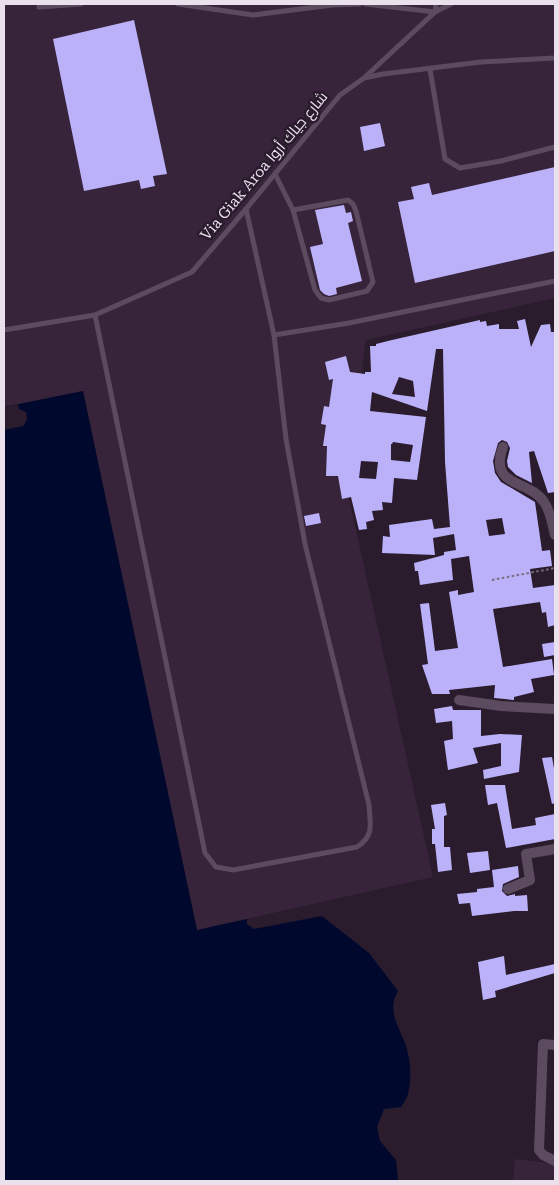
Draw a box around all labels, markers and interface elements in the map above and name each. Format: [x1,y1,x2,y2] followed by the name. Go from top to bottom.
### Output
[196,87,333,245] street label: Via Giak Aroa شارع جياك أروا

